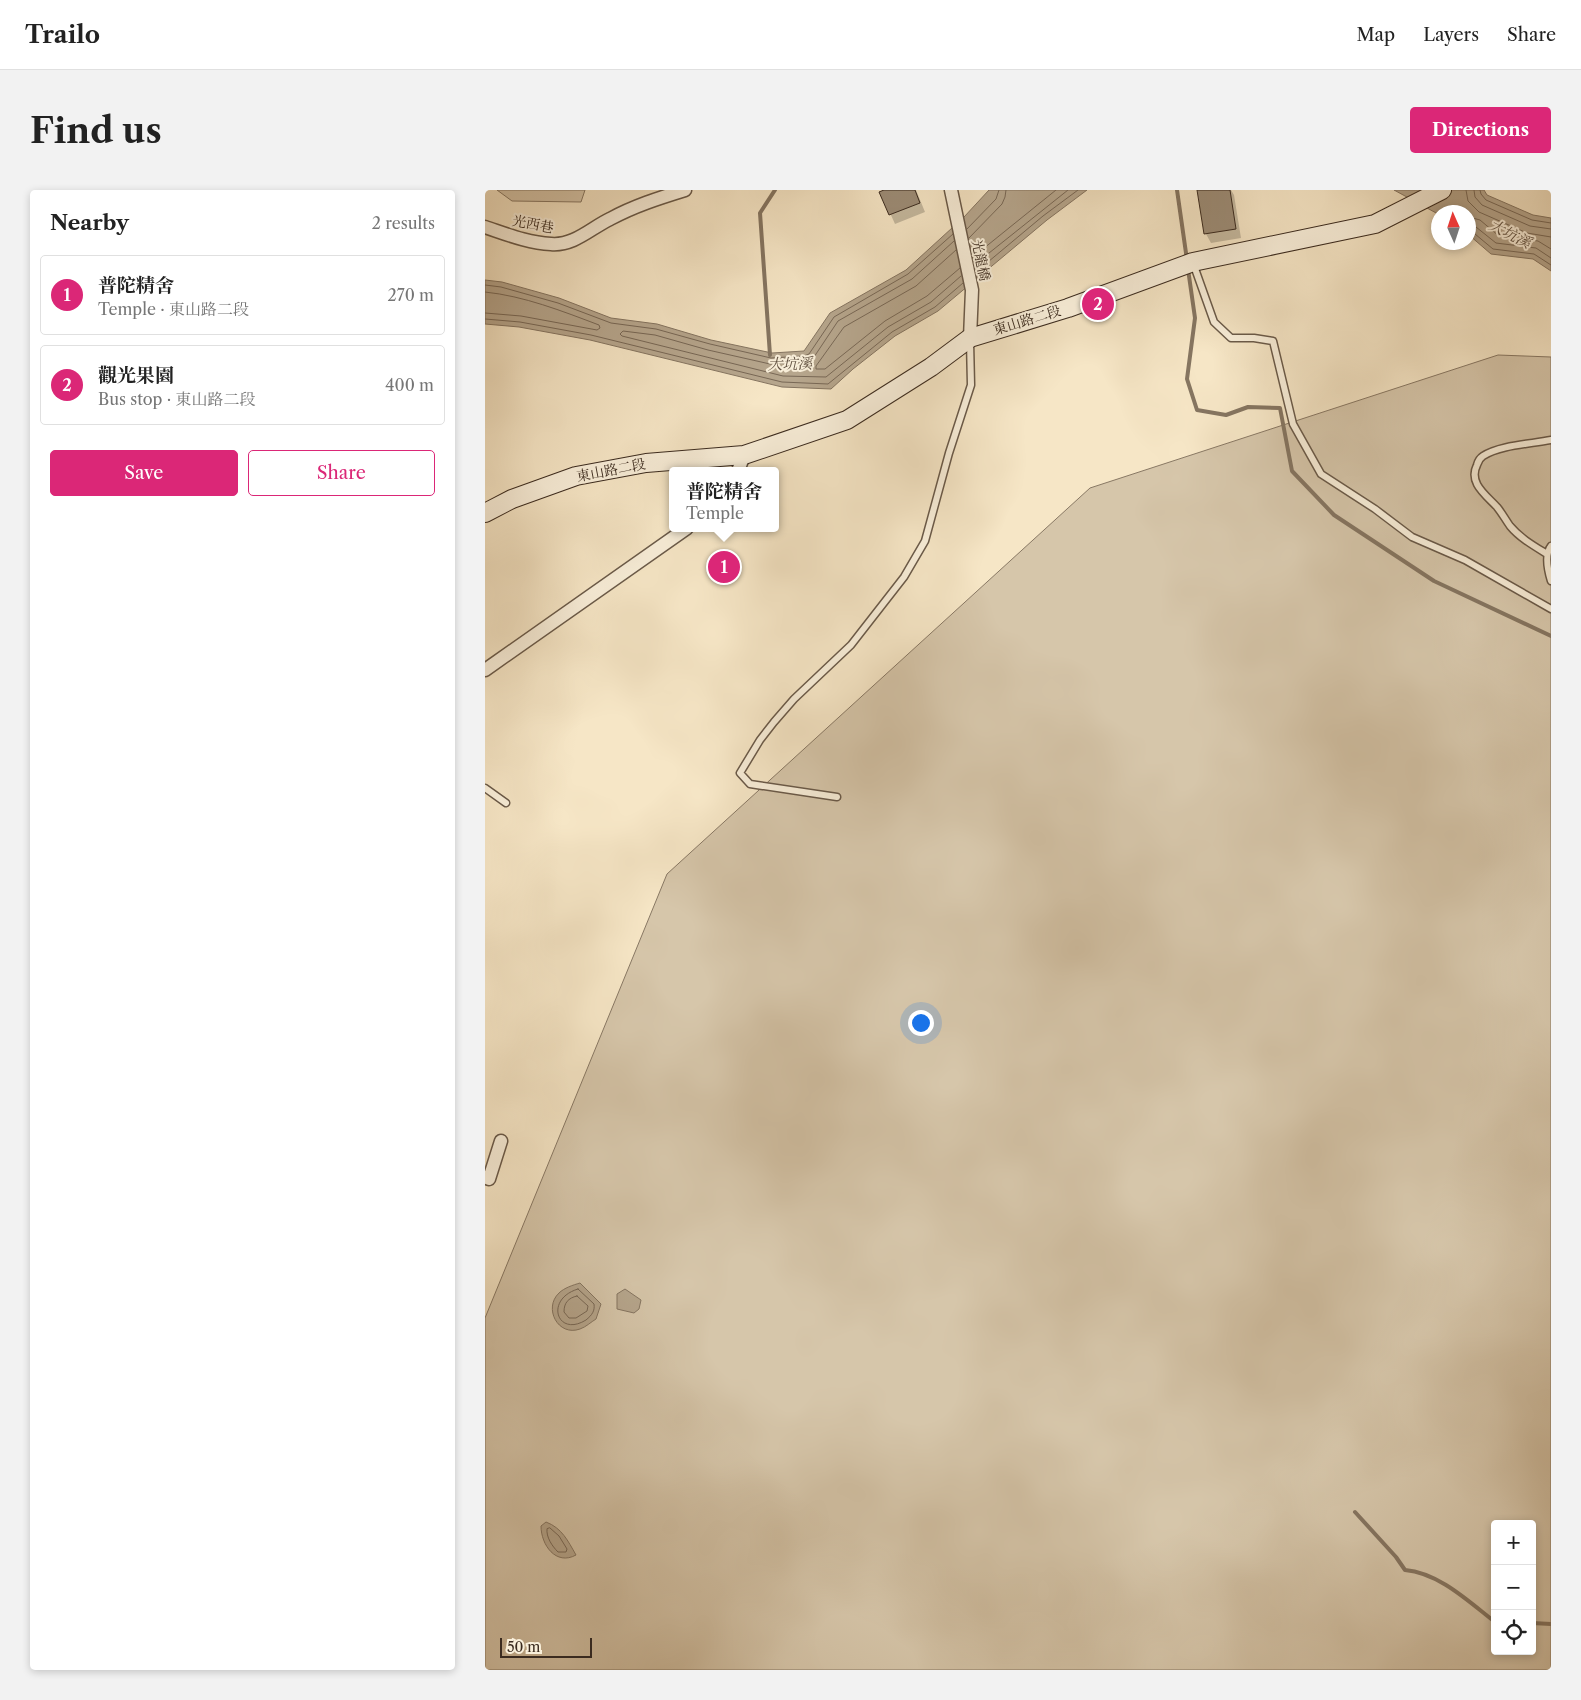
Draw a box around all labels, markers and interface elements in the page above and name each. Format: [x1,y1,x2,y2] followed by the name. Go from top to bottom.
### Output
[25,20,100,49] text: Trailo
[1357,24,1395,46] text: Map
[1423,24,1479,46] text: Layers
[1507,24,1556,46] text: Share
[1410,107,1551,153] button: Directions
[30,109,162,152] text: Find us
[1431,205,1476,250] north arrow
[50,210,129,235] text: Nearby
[511,211,555,237] street label: 光西巷
[372,213,435,233] text: 2 results
[1486,215,1536,253] water label: 大坑溪
[968,238,994,282] street label: 光龍橋
[98,274,174,297] text: 普陀精舍
[63,285,71,305] text: 1
[388,285,434,305] text: 270 m
[1082,285,1114,323] pin: 2
[98,299,249,319] text: Temple · 東山路二段
[991,301,1063,339] street label: 東山路二段
[767,354,815,373] water label: 大坑溪
[98,364,174,387] text: 觀光果園
[62,375,72,395] text: 2
[385,375,434,395] text: 400 m
[98,389,256,409] text: Bus stop · 東山路二段
[50,450,238,496] button: Save
[248,450,435,496] button: Share
[575,454,647,486] street label: 東山路二段
[669,467,779,532] popup
[686,480,762,503] text: 普陀精舍
[686,503,744,523] text: Temple
[708,548,740,586] pin: 1
[908,1010,934,1036] your location
[1491,1520,1536,1655] map controls
[1491,1520,1536,1565] button: +
[1491,1565,1536,1610] button: −
[1491,1610,1536,1655] button: locate
[500,1635,593,1658] scale bar
[507,1638,540,1656] text: 50 m

